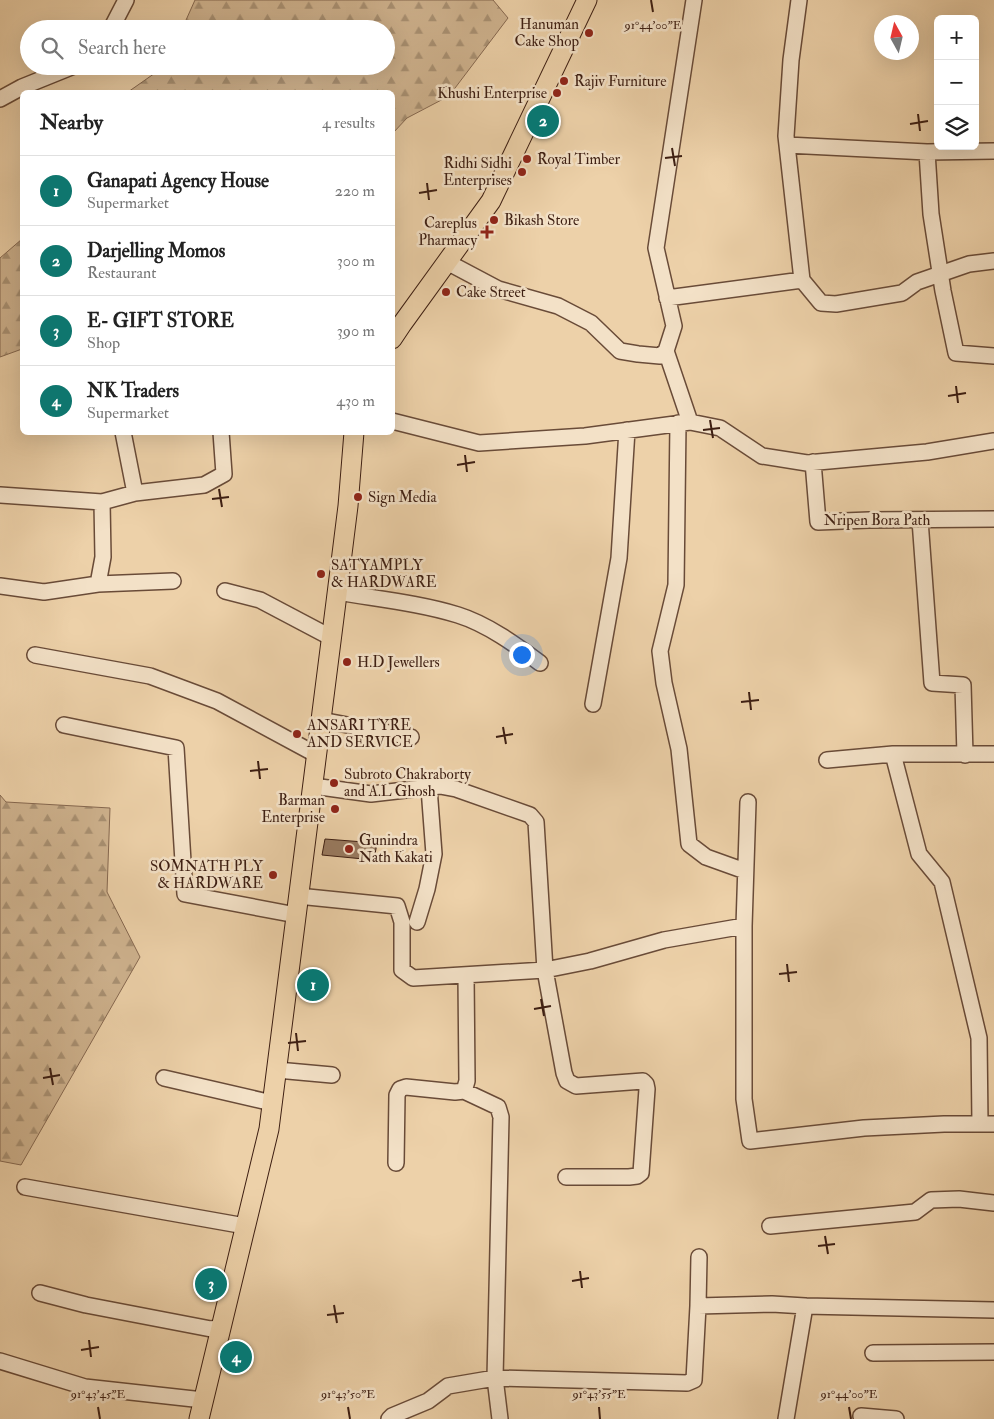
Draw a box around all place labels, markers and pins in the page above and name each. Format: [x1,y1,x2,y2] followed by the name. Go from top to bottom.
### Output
[515,15,579,52] place label: Hanuman Cake Shop
[583,27,595,39] marker: Hanuman Cake Shop
[574,72,666,91] place label: Rajiv Furniture
[558,75,570,87] marker: Rajiv Furniture
[437,84,547,104] place label: Khushi Enterprise
[551,87,563,99] marker: Khushi Enterprise
[527,102,559,140] pin: 2
[537,150,621,169] place label: Royal Timber
[521,153,533,165] marker: Royal Timber
[443,154,512,191] place label: Ridhi Sidhi Enterprises
[516,166,528,178] marker: Ridhi Sidhi Enterprises
[504,211,579,230] place label: Bikash Store
[418,214,477,250] place label: Careplus Pharmacy
[488,214,500,226] marker: Bikash Store
[481,226,493,238] marker: Careplus Pharmacy
[456,283,526,302] place label: Cake Street
[440,286,452,298] marker: Cake Street
[368,488,437,507] place label: Sign Media
[352,491,364,503] marker: Sign Media
[331,556,437,592] place label: SATYAMPLY & HARDWARE
[315,568,327,580] marker: SATYAMPLY & HARDWARE
[357,653,440,673] place label: H.D Jewellers
[341,656,353,668] marker: H.D Jewellers
[306,716,413,752] place label: ANSARI TYRE AND SERVICE
[291,728,303,740] marker: ANSARI TYRE AND SERVICE
[344,765,471,801] place label: Subroto Chakraborty and A.L Ghosh
[328,777,340,789] marker: Subroto Chakraborty and A.L Ghosh
[261,791,325,828] place label: Barman Enterprise
[329,803,341,815] marker: Barman Enterprise
[359,831,433,867] place label: Gunindra Nath Kakati
[343,843,355,855] marker: Gunindra Nath Kakati
[150,857,264,893] place label: SOMNATH PLY & HARDWARE
[267,869,279,881] marker: SOMNATH PLY & HARDWARE
[297,966,329,1004] pin: 1
[195,1265,227,1303] pin: 3
[220,1338,252,1376] pin: 4

